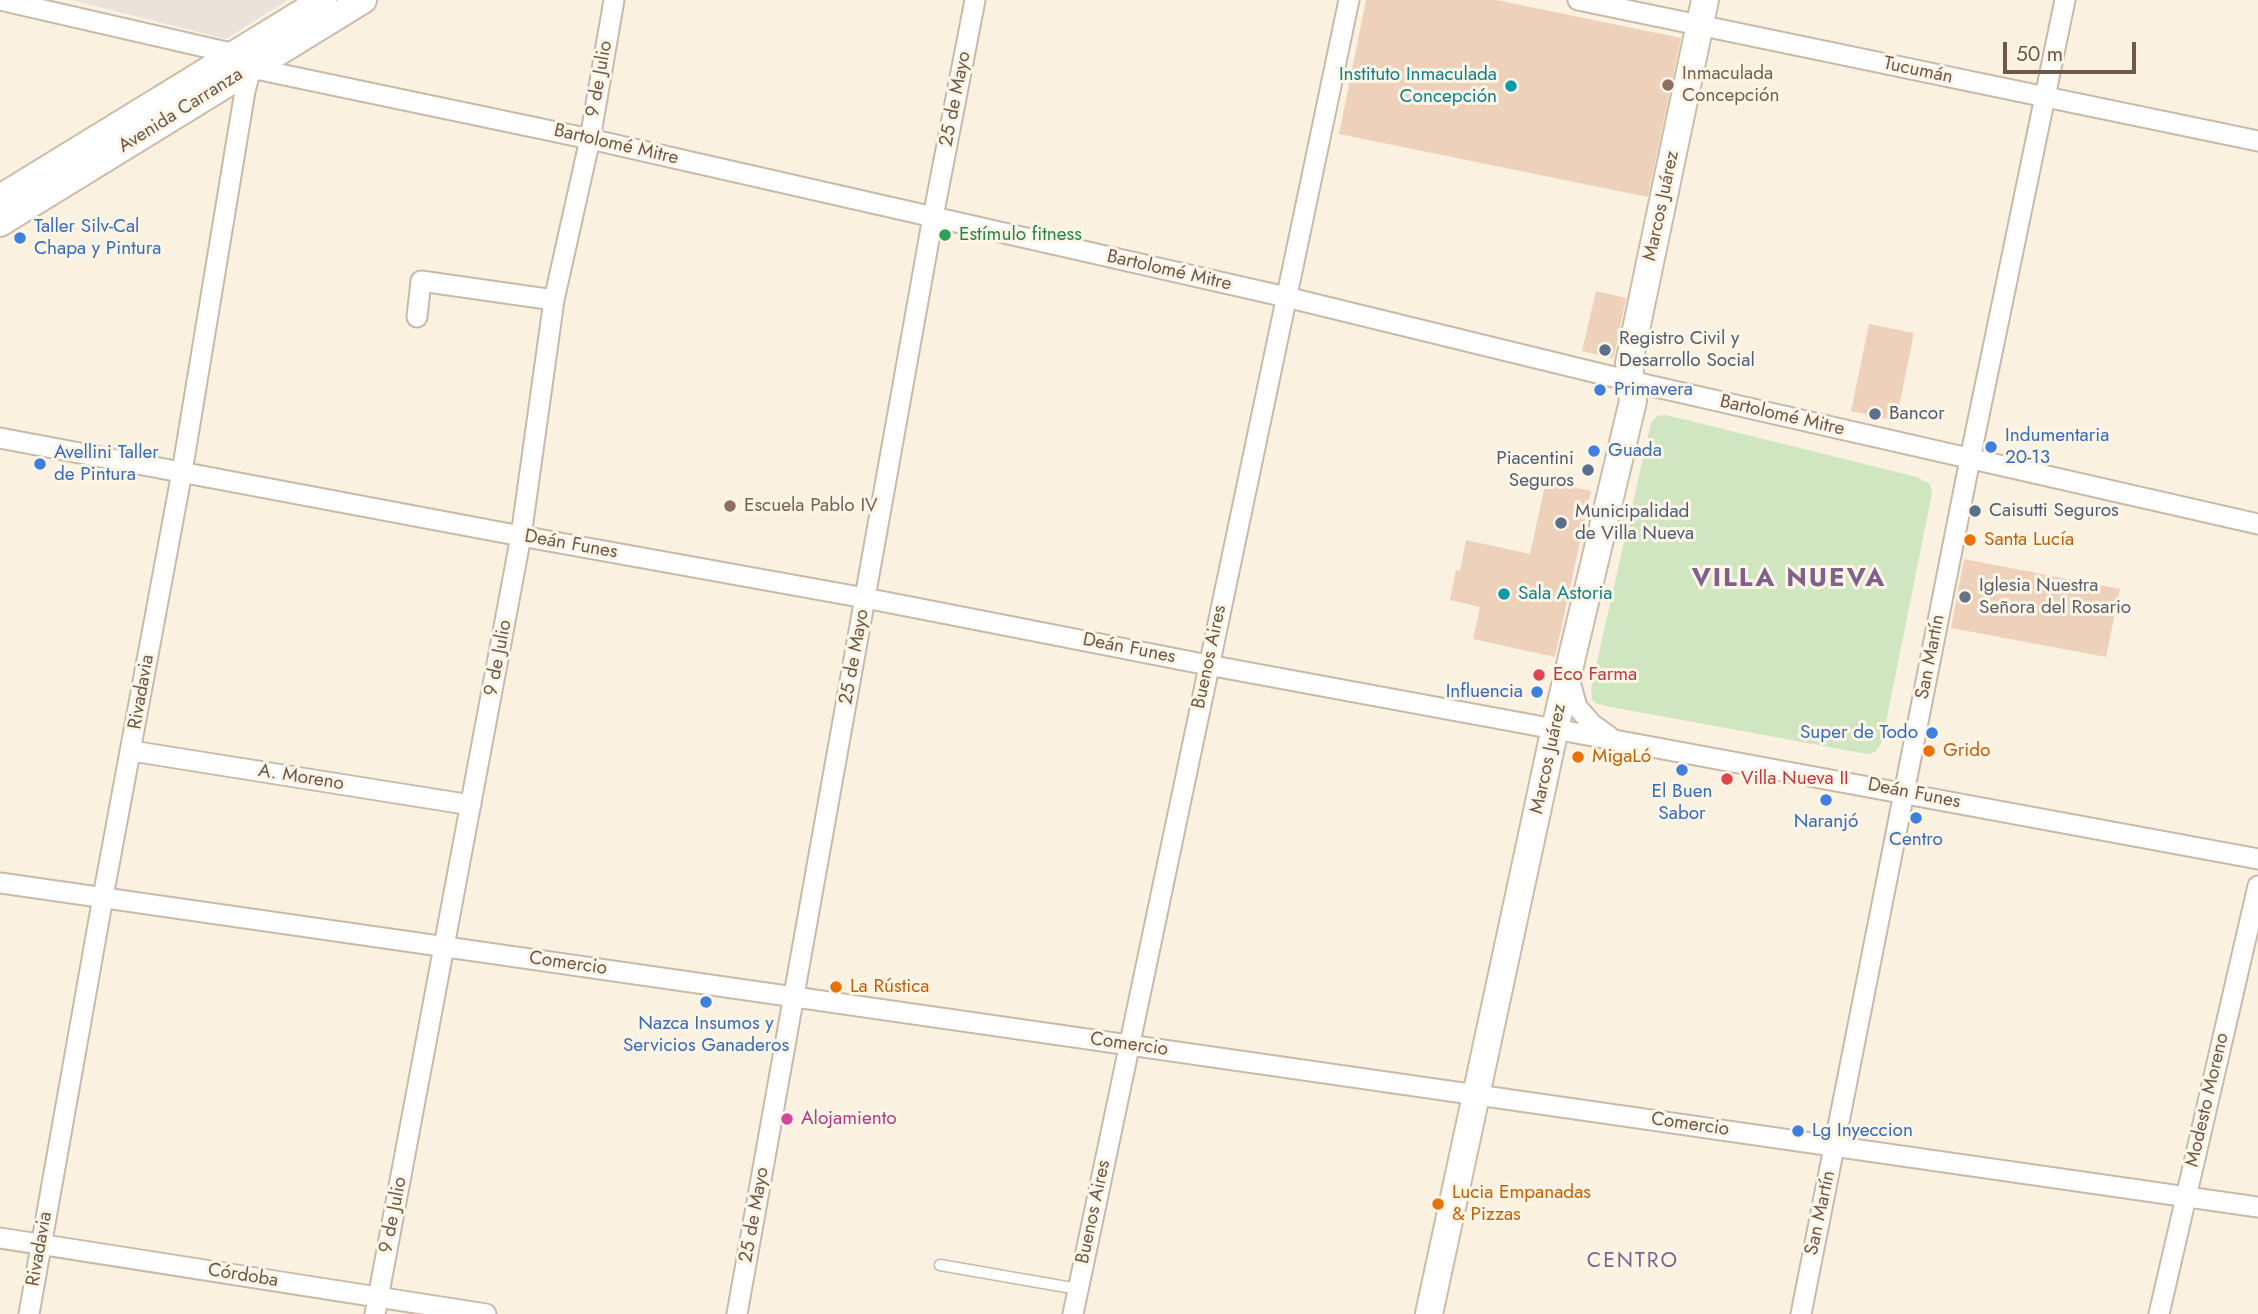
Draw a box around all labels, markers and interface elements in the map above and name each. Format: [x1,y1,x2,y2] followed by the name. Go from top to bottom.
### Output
[2006,28,2139,72] scale bar
[582,39,618,119] street label: 9 de Julio
[2016,39,2063,69] text: 50 m
[936,49,976,149] street label: 25 de Mayo
[1881,53,1955,89] street label: Tucumán
[1682,63,1779,107] place label: Inmaculada Concepción
[115,64,247,158] street label: Avenida Carranza
[1339,64,1497,108] place label: Instituto Inmaculada Concepción
[1660,77,1676,93] marker: Inmaculada Concepción
[1503,78,1519,94] marker: Instituto Inmaculada Concepción
[551,120,681,170] street label: Bartolomé Mitre
[1639,149,1685,263] street label: Marcos Juárez
[34,216,161,260] place label: Taller Silv-Cal Chapa y Pintura
[959,224,1082,246] place label: Estímulo fitness
[937,227,953,243] marker: Estímulo fitness
[12,230,28,246] marker: Taller Silv-Cal Chapa y Pintura
[1104,246,1234,296] street label: Bartolomé Mitre
[1619,328,1755,372] place label: Registro Civil y Desarrollo Social
[1597,342,1613,358] marker: Registro Civil y Desarrollo Social
[1614,379,1693,401] place label: Primavera
[1592,382,1608,398] marker: Primavera
[1717,391,1847,441] street label: Bartolomé Mitre
[1889,403,1945,425] place label: Bancor
[1867,406,1883,422] marker: Bancor
[2005,425,2109,469] place label: Indumentaria 20-13
[1983,439,1999,455] marker: Indumentaria 20-13
[1608,440,1662,462] place label: Guada
[54,442,159,486] place label: Avellini Taller de Pintura
[1586,443,1602,459] marker: Guada
[1496,448,1574,492] place label: Piacentini Seguros
[32,456,48,472] marker: Avellini Taller de Pintura
[1580,462,1596,478] marker: Piacentini Seguros
[744,495,878,517] place label: Escuela Pablo IV
[722,498,738,514] marker: Escuela Pablo IV
[1989,500,2119,522] place label: Caisutti Seguros
[1575,501,1694,545] place label: Municipalidad de Villa Nueva
[1967,503,1983,519] marker: Caisutti Seguros
[1553,515,1569,531] marker: Municipalidad de Villa Nueva
[523,526,619,564] street label: Deán Funes
[1984,529,2074,551] place label: Santa Lucía
[1962,532,1978,548] marker: Santa Lucía
[1693,564,1885,596] district label: VILLA NUEVA
[1979,575,2131,619] place label: Iglesia Nuestra Señora del Rosario
[1518,583,1612,605] place label: Sala Astoria
[1496,586,1512,602] marker: Sala Astoria
[1957,589,1973,605] marker: Iglesia Nuestra Señora del Rosario
[1188,603,1232,711] street label: Buenos Aires
[835,608,875,706] street label: 25 de Mayo
[1912,613,1950,701] street label: San Martín
[480,618,518,698] street label: 9 de Julio
[1081,629,1177,669] street label: Deán Funes
[124,653,160,731] street label: Rivadavia
[1553,664,1637,686] place label: Eco Farma
[1531,667,1547,683] marker: Eco Farma
[1446,681,1523,703] place label: Influencia
[1529,684,1545,700] marker: Influencia
[1526,702,1572,816] street label: Marcos Juárez
[1800,722,1918,744] place label: Super de Todo
[1924,725,1940,741] marker: Super de Todo
[1943,740,1990,762] place label: Grido
[1921,743,1937,759] marker: Grido
[1592,746,1651,768] place label: MigaLó
[1570,749,1586,765] marker: MigaLó
[256,760,346,796] street label: A. Moreno
[1674,762,1690,778] marker: El Buen Sabor
[1741,768,1849,790] place label: Villa Nueva II
[1719,771,1735,787] marker: Villa Nueva II
[1866,774,1962,814] street label: Deán Funes
[1652,781,1712,825] place label: El Buen Sabor
[1818,792,1834,808] marker: Naranjó
[1908,810,1924,826] marker: Centro
[1794,811,1858,833] place label: Naranjó
[1889,829,1943,851] place label: Centro
[527,947,609,981] street label: Comercio
[850,976,929,998] place label: La Rústica
[828,979,844,995] marker: La Rústica
[698,994,714,1010] marker: Nazca Insumos y Servicios Ganaderos
[623,1013,789,1057] place label: Nazca Insumos y Servicios Ganaderos
[1088,1028,1170,1062] street label: Comercio
[2182,1031,2234,1169] street label: Modesto Moreno
[801,1108,897,1130] place label: Alojamiento
[1649,1108,1731,1142] street label: Comercio
[779,1111,795,1127] marker: Alojamiento
[1812,1120,1913,1142] place label: Lg Inyeccion
[1790,1123,1806,1139] marker: Lg Inyeccion
[1072,1158,1116,1266] street label: Buenos Aires
[735,1166,775,1264] street label: 25 de Mayo
[1801,1169,1841,1257] street label: San Martín
[375,1175,413,1255] street label: 9 de Julio
[1452,1182,1591,1226] place label: Lucia Empanadas & Pizzas
[1430,1196,1446,1212] marker: Lucia Empanadas & Pizzas
[22,1210,58,1288] street label: Rivadavia
[1588,1249,1678,1275] district label: CENTRO
[206,1259,280,1293] street label: Córdoba

